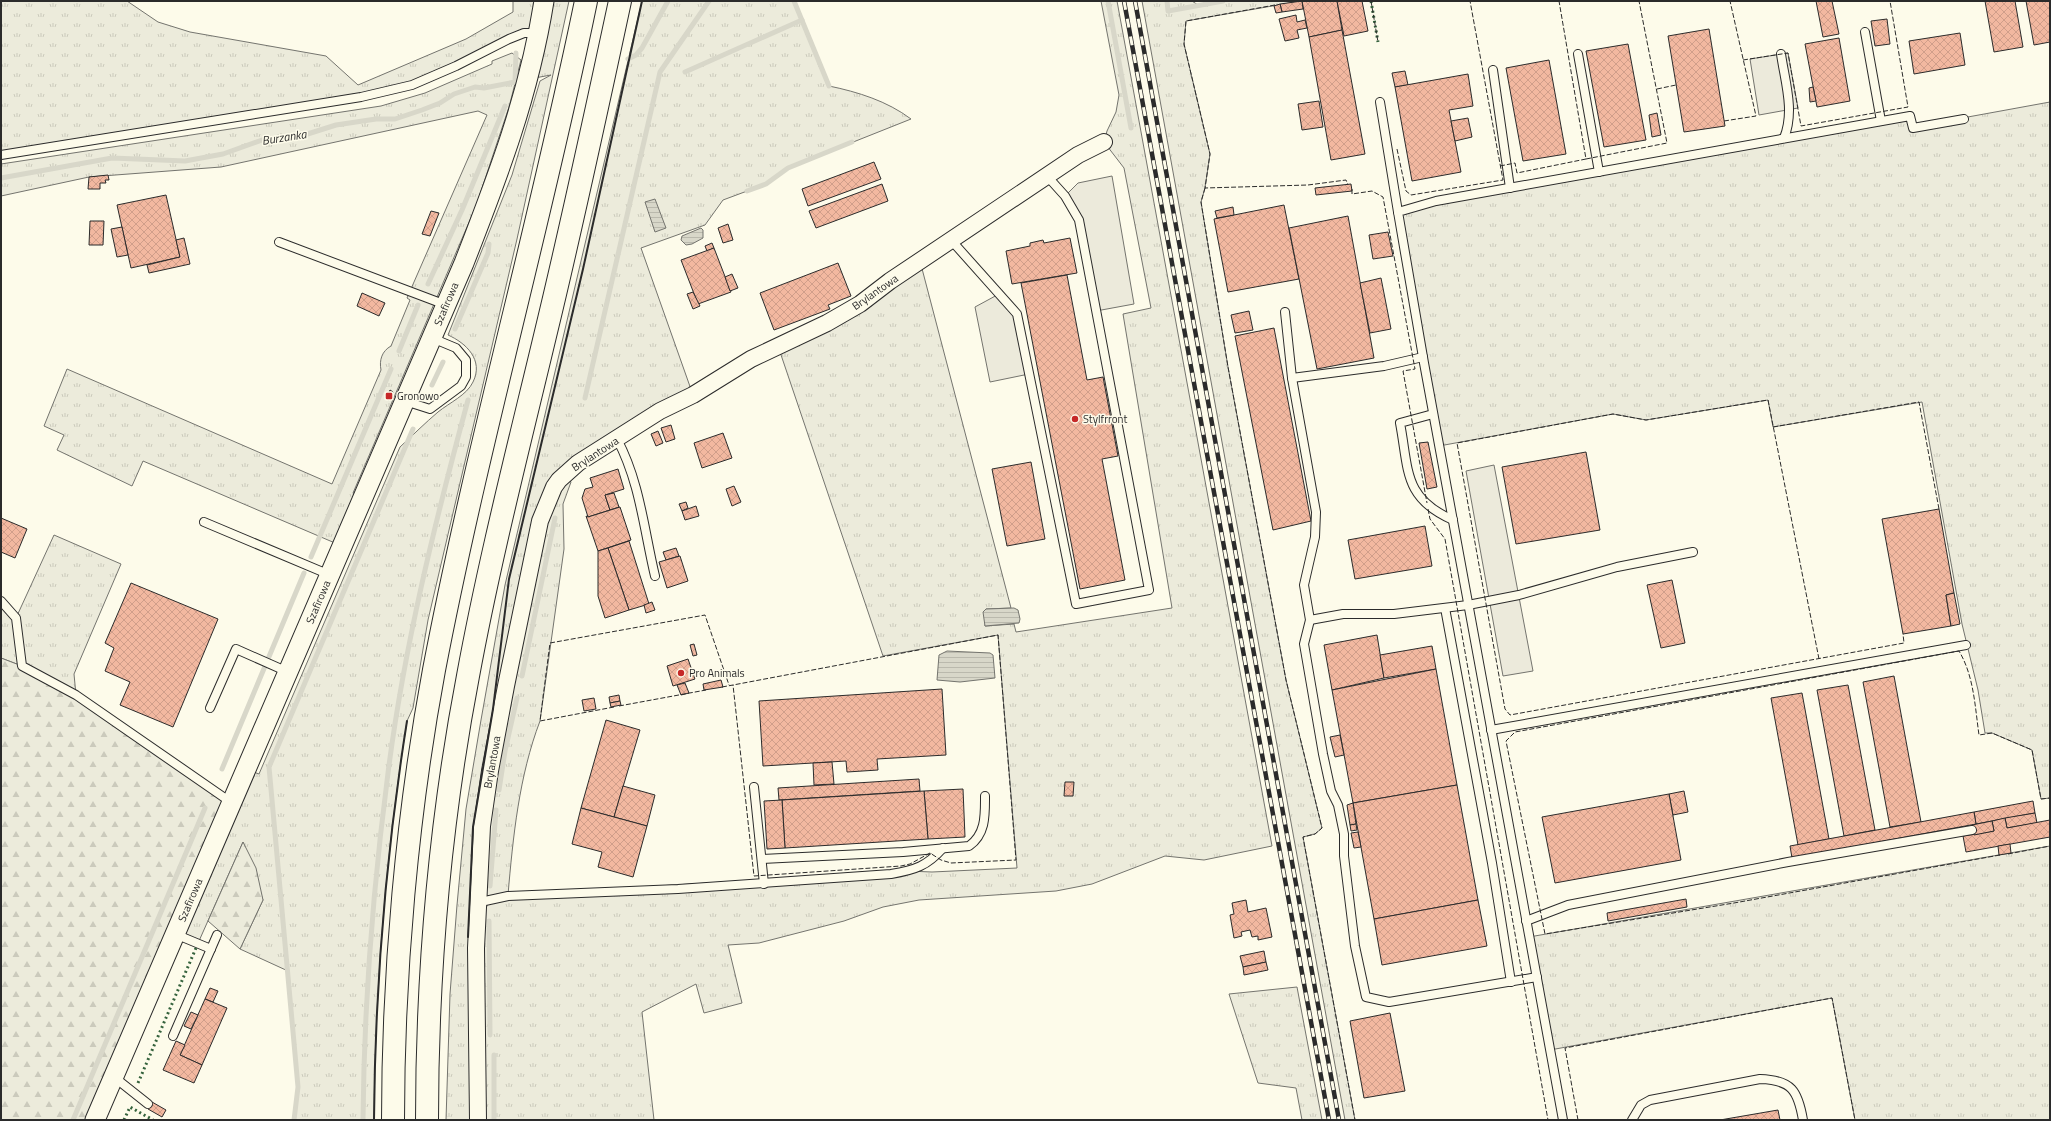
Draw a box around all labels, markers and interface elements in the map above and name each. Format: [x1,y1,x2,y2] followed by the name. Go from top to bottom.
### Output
[260,124,309,150] water label: Burzanka
[849,270,902,314] street label: Brylantowa
[430,279,462,328] street label: Szafirowa
[397,388,439,404] place label: Gronowo
[384,391,394,401] marker: Gronowo
[1083,411,1127,427] place label: Stylfrront
[1070,414,1080,424] marker: Stylfrront
[568,433,622,475] street label: Brylantowa
[302,577,334,626] street label: Szafirowa
[689,665,745,681] place label: Pro Animals
[676,668,686,678] marker: Pro Animals
[479,734,505,790] street label: Brylantowa
[174,875,206,924] street label: Szafirowa

